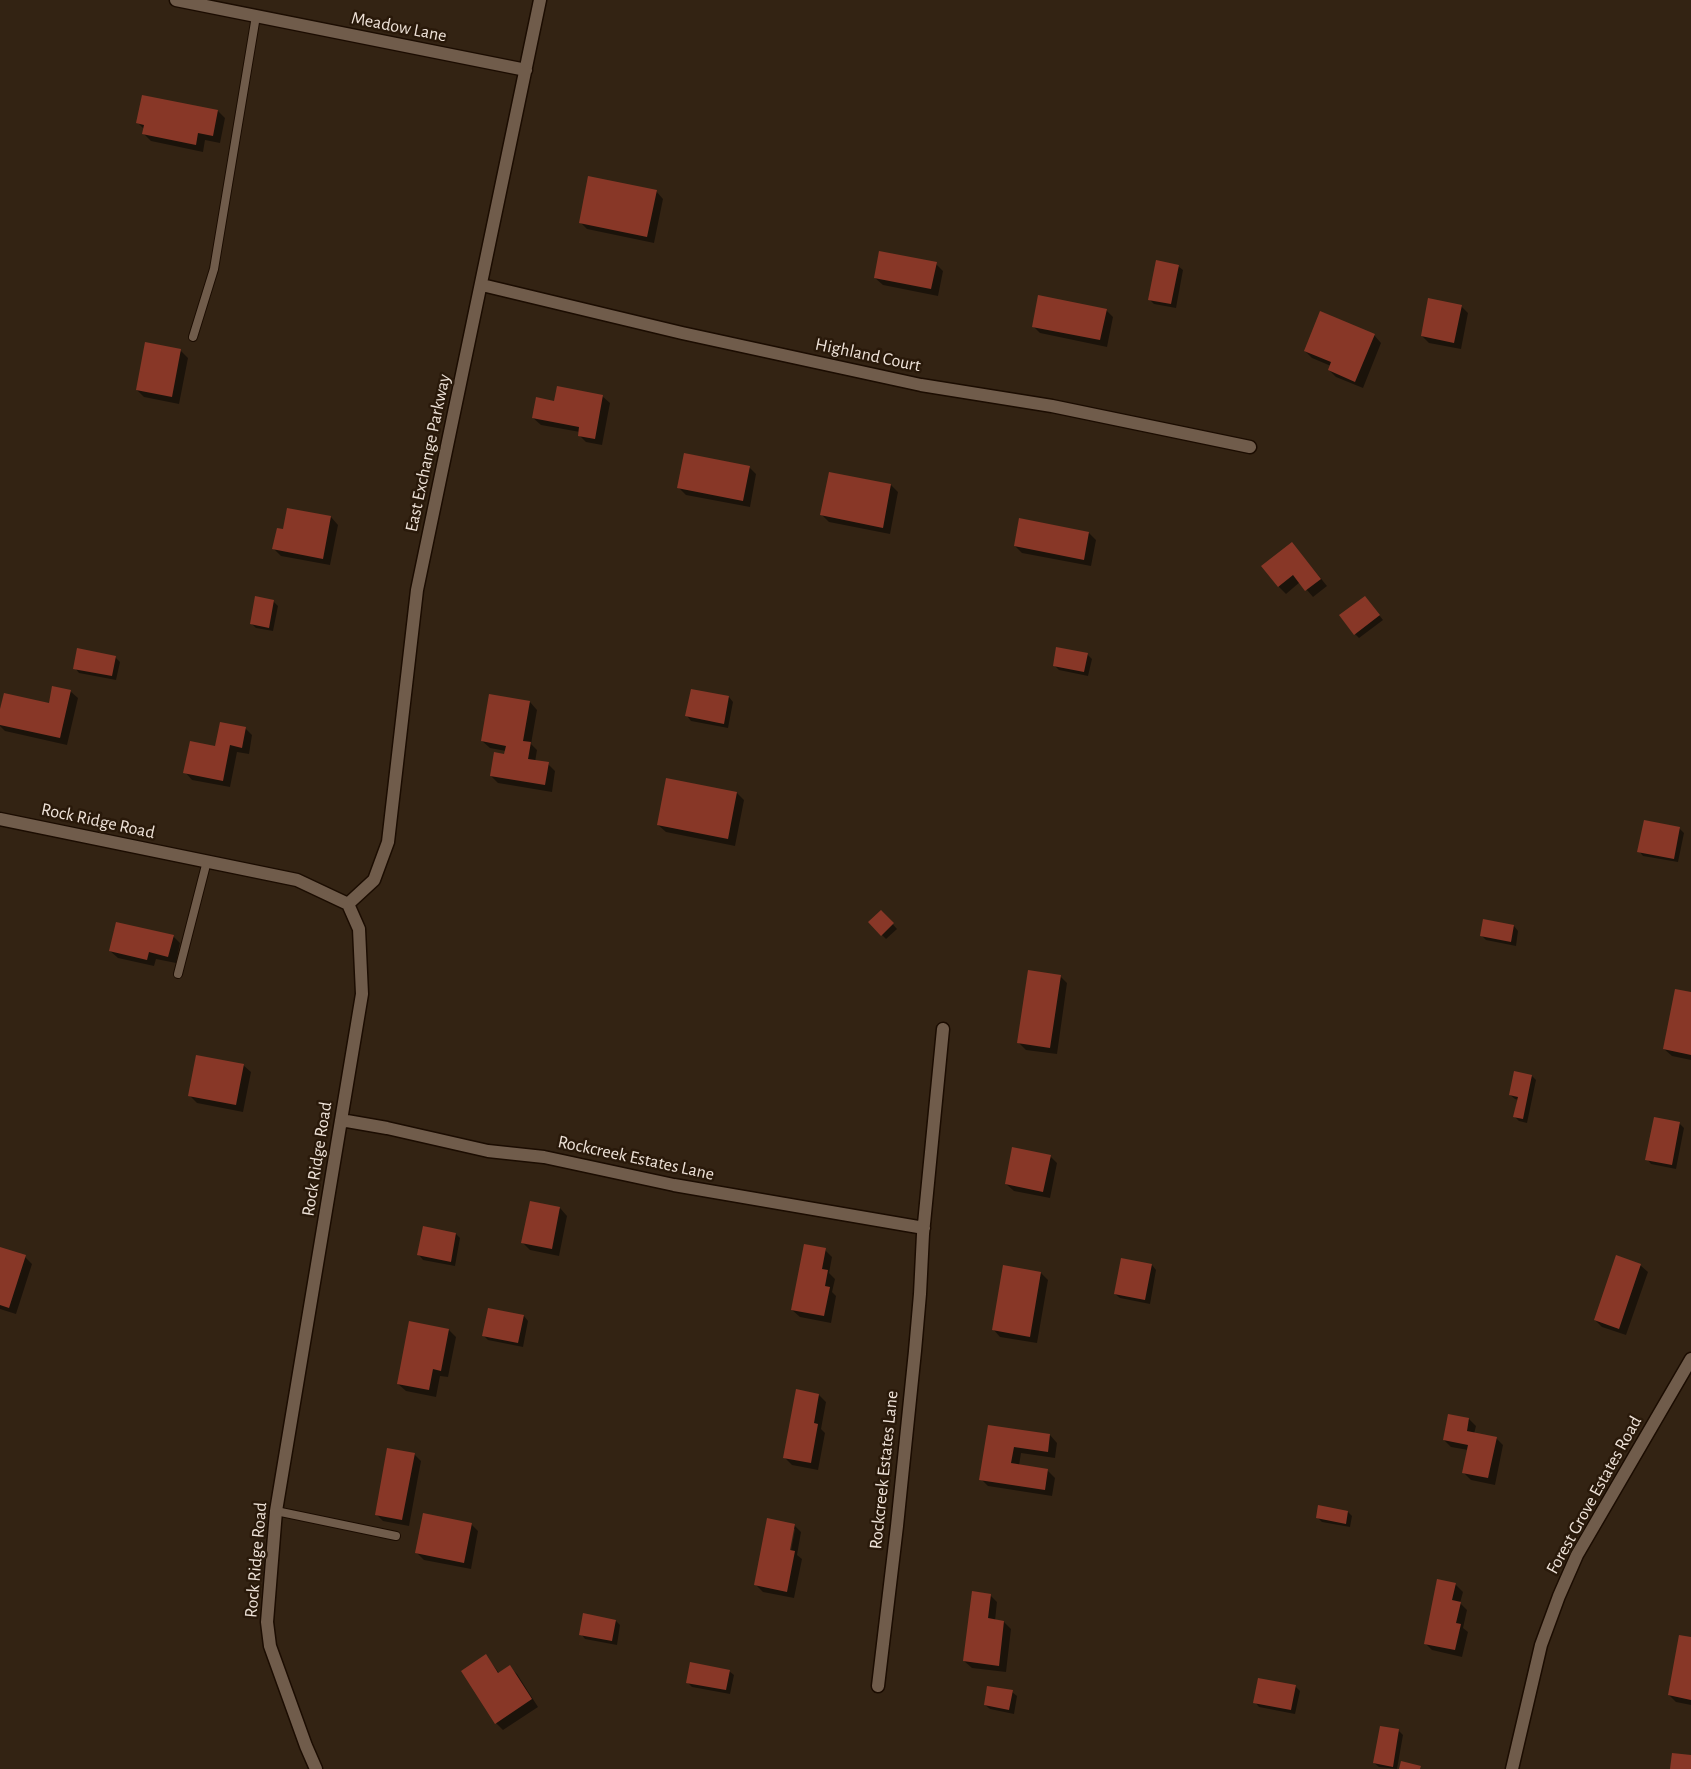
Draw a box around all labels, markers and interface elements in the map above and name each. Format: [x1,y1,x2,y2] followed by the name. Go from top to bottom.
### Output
[349,7,449,47] street label: Meadow Lane
[813,333,923,377] street label: Highland Court
[401,372,455,534] street label: East Exchange Parkway
[39,798,157,844] street label: Rock Ridge Road
[297,1100,337,1218] street label: Rock Ridge Road
[556,1131,716,1185] street label: Rockcreek Estates Lane
[865,1390,903,1550] street label: Rockcreek Estates Lane
[1542,1412,1646,1578] street label: Forest Grove Estates Road
[240,1501,272,1619] street label: Rock Ridge Road

